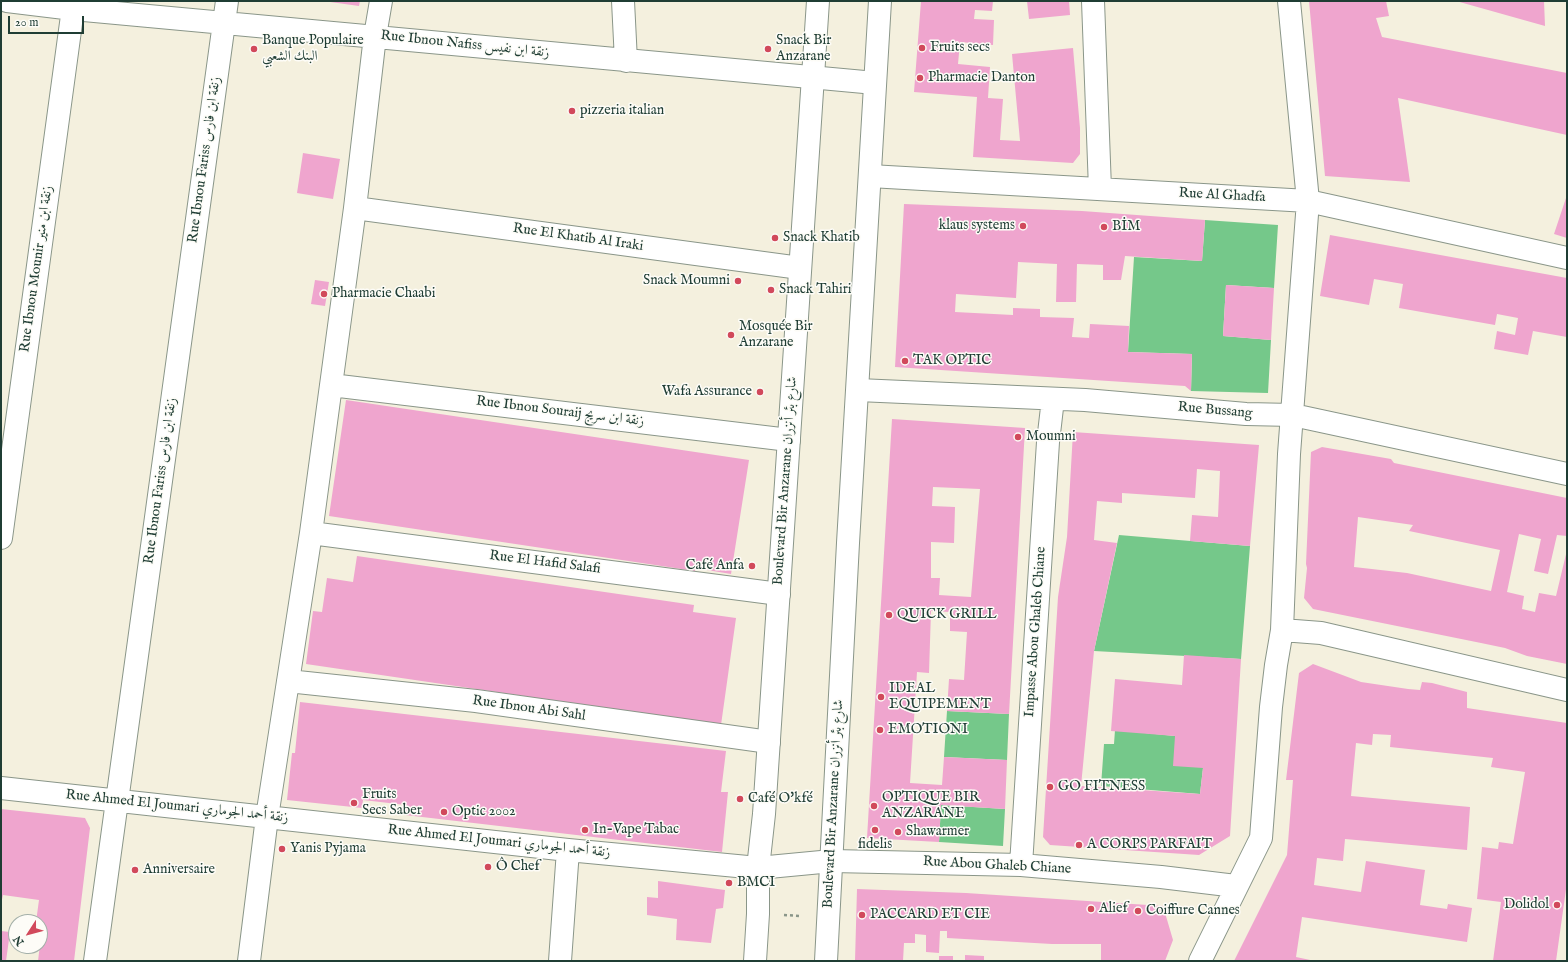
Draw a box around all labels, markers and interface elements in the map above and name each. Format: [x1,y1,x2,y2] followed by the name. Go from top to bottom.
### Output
[10,8,86,34] scale bar
[15,15,38,30] text: 20 m
[380,28,550,62] street label: Rue Ibnou Nafiss زنقة ابن نفيس
[262,33,364,66] place label: Banque Populaire البنك الشعبي
[776,33,831,66] place label: Snack Bir Anzarane
[930,40,990,56] place label: Fruits secs
[917,43,927,53] marker: Fruits secs
[249,44,259,54] marker: Banque Populaire البنك الشعبي
[763,44,773,54] marker: Snack Bir Anzarane
[928,70,1035,86] place label: Pharmacie Danton
[915,73,925,83] marker: Pharmacie Danton
[185,76,225,244] street label: Rue Ibnou Fariss زنقة ابن فارس
[580,103,664,119] place label: pizzeria italian
[567,106,577,116] marker: pizzeria italian
[17,185,57,353] street label: Rue Ibnou Mounir زنقة ابن منير
[1178,185,1266,207] street label: Rue Al Ghadfa
[939,218,1015,234] place label: klaus systems
[1112,219,1140,235] place label: BİM
[512,221,644,255] street label: Rue El Khatib Al Iraki
[1018,221,1028,231] marker: klaus systems
[1099,222,1109,232] marker: BİM
[783,230,860,246] place label: Snack Khatib
[770,233,780,243] marker: Snack Khatib
[643,273,730,289] place label: Snack Moumni
[733,276,743,286] marker: Snack Moumni
[779,282,852,298] place label: Snack Tahiri
[766,285,776,295] marker: Snack Tahiri
[332,286,436,302] place label: Pharmacie Chaabi
[319,289,329,299] marker: Pharmacie Chaabi
[739,319,813,352] place label: Mosquée Bir Anzarane
[726,330,736,340] marker: Mosquée Bir Anzarane
[913,353,991,369] place label: TAK OPTIC
[900,356,910,366] marker: TAK OPTIC
[770,376,802,586] street label: Boulevard Bir Anzarane شارع بئر أنزران
[662,384,752,400] place label: Wafa Assurance
[755,387,765,397] marker: Wafa Assurance
[475,393,645,431] street label: Rue Ibnou Souraij زنقة ابن سريج
[141,397,181,565] street label: Rue Ibnou Fariss زنقة ابن فارس
[1177,399,1253,423] street label: Rue Bussang
[1026,429,1076,445] place label: Moumni
[1013,432,1023,442] marker: Moumni
[1022,546,1050,718] street label: Impasse Abou Ghaleb Chiane
[488,548,602,578] street label: Rue El Hafid Salafi
[685,558,744,574] place label: Café Anfa
[747,561,757,571] marker: Café Anfa
[897,607,997,623] place label: QUICK GRILL
[884,610,894,620] marker: QUICK GRILL
[889,681,991,714] place label: IDEAL EQUIPEMENT
[876,692,886,702] marker: IDEAL EQUIPEMENT
[471,693,587,725] street label: Rue Ibnou Abi Sahl
[820,699,848,909] street label: Boulevard Bir Anzarane شارع بئر أنزران
[888,722,968,738] place label: EMOTIONI
[875,725,885,735] marker: EMOTIONI
[1058,779,1145,795] place label: GO FITNESS
[1045,782,1055,792] marker: GO FITNESS
[65,787,289,827] street label: Rue Ahmed El Joumari زنقة أحمد الجوماري
[362,787,422,820] place label: Fruits Secs Saber
[882,790,980,822] place label: OPTIQUE BIR ANZARANE
[748,791,813,807] place label: Café O'kfé
[735,794,745,804] marker: Café O'kfé
[349,798,359,808] marker: Fruits Secs Saber
[869,801,879,811] marker: OPTIQUE BIR ANZARANE
[452,804,516,820] place label: Optic 2002
[439,807,449,817] marker: Optic 2002
[387,822,611,862] street label: Rue Ahmed El Joumari زنقة أحمد الجوماري
[593,822,679,838] place label: In-Vape Tabac
[906,824,969,840] place label: Shawarmer
[580,825,590,835] marker: In-Vape Tabac
[870,825,880,835] marker: fidelis
[893,827,903,837] marker: Shawarmer
[858,837,892,853] place label: fidelis
[1087,837,1212,853] place label: A CORPS PARFAIT
[1074,840,1084,850] marker: A CORPS PARFAIT
[290,841,366,857] place label: Yanis Pyjama
[277,844,287,854] marker: Yanis Pyjama
[922,854,1072,878] street label: Rue Abou Ghaleb Chiane
[496,859,540,875] place label: Ô Chef
[143,862,215,878] place label: Anniversaire
[483,862,493,872] marker: Ô Chef
[130,865,140,875] marker: Anniversaire
[737,875,775,891] place label: BMCI
[724,878,734,888] marker: BMCI
[1504,897,1549,913] place label: Dolidol
[1552,900,1562,910] marker: Dolidol
[1099,901,1127,917] place label: Alief
[1146,903,1240,919] place label: Coiffure Cannes
[1086,904,1096,914] marker: Alief
[1133,906,1143,916] marker: Coiffure Cannes
[870,907,990,923] place label: PACCARD ET CIE
[857,910,867,920] marker: PACCARD ET CIE
[8,914,48,954] north arrow
[11,932,28,948] text: N

